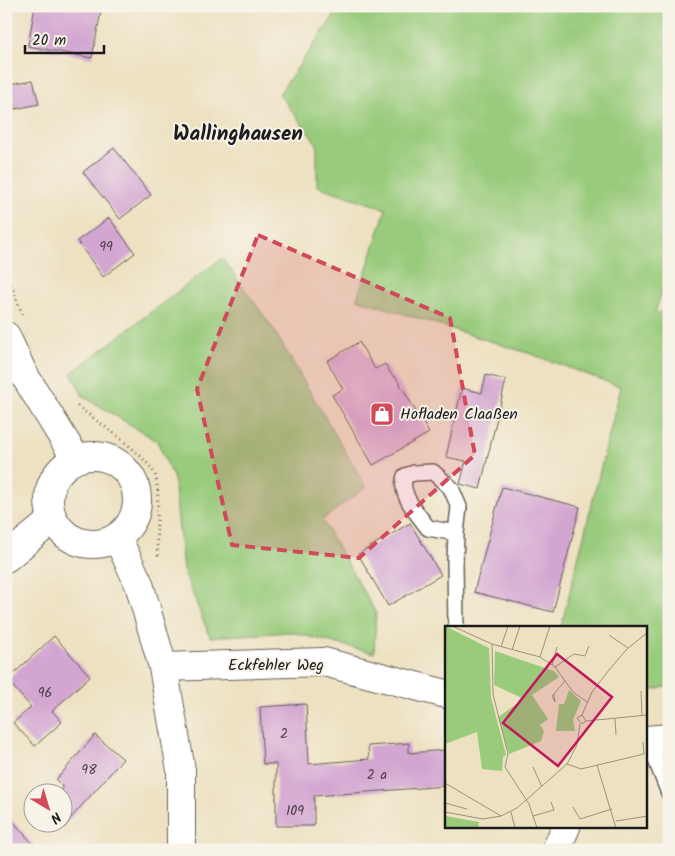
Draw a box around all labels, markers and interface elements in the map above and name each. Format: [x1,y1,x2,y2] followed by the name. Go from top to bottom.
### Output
[25,22,104,54] scale bar
[32,29,66,53] text: 20 m
[173,118,303,151] district label: Wallinghausen
[99,236,113,258] house number: 99
[369,401,395,427] shop icon: Hofladen Claaßen
[400,402,518,427] place label: Hofladen Claaßen
[445,626,648,828] inset map
[228,653,324,678] street label: Eckfehler Weg
[38,682,52,704] house number: 96
[280,723,288,745] house number: 2
[81,759,97,781] house number: 98
[367,764,387,786] house number: 2 a
[22,784,72,834] north arrow
[286,800,304,822] house number: 109
[45,806,66,829] text: N

